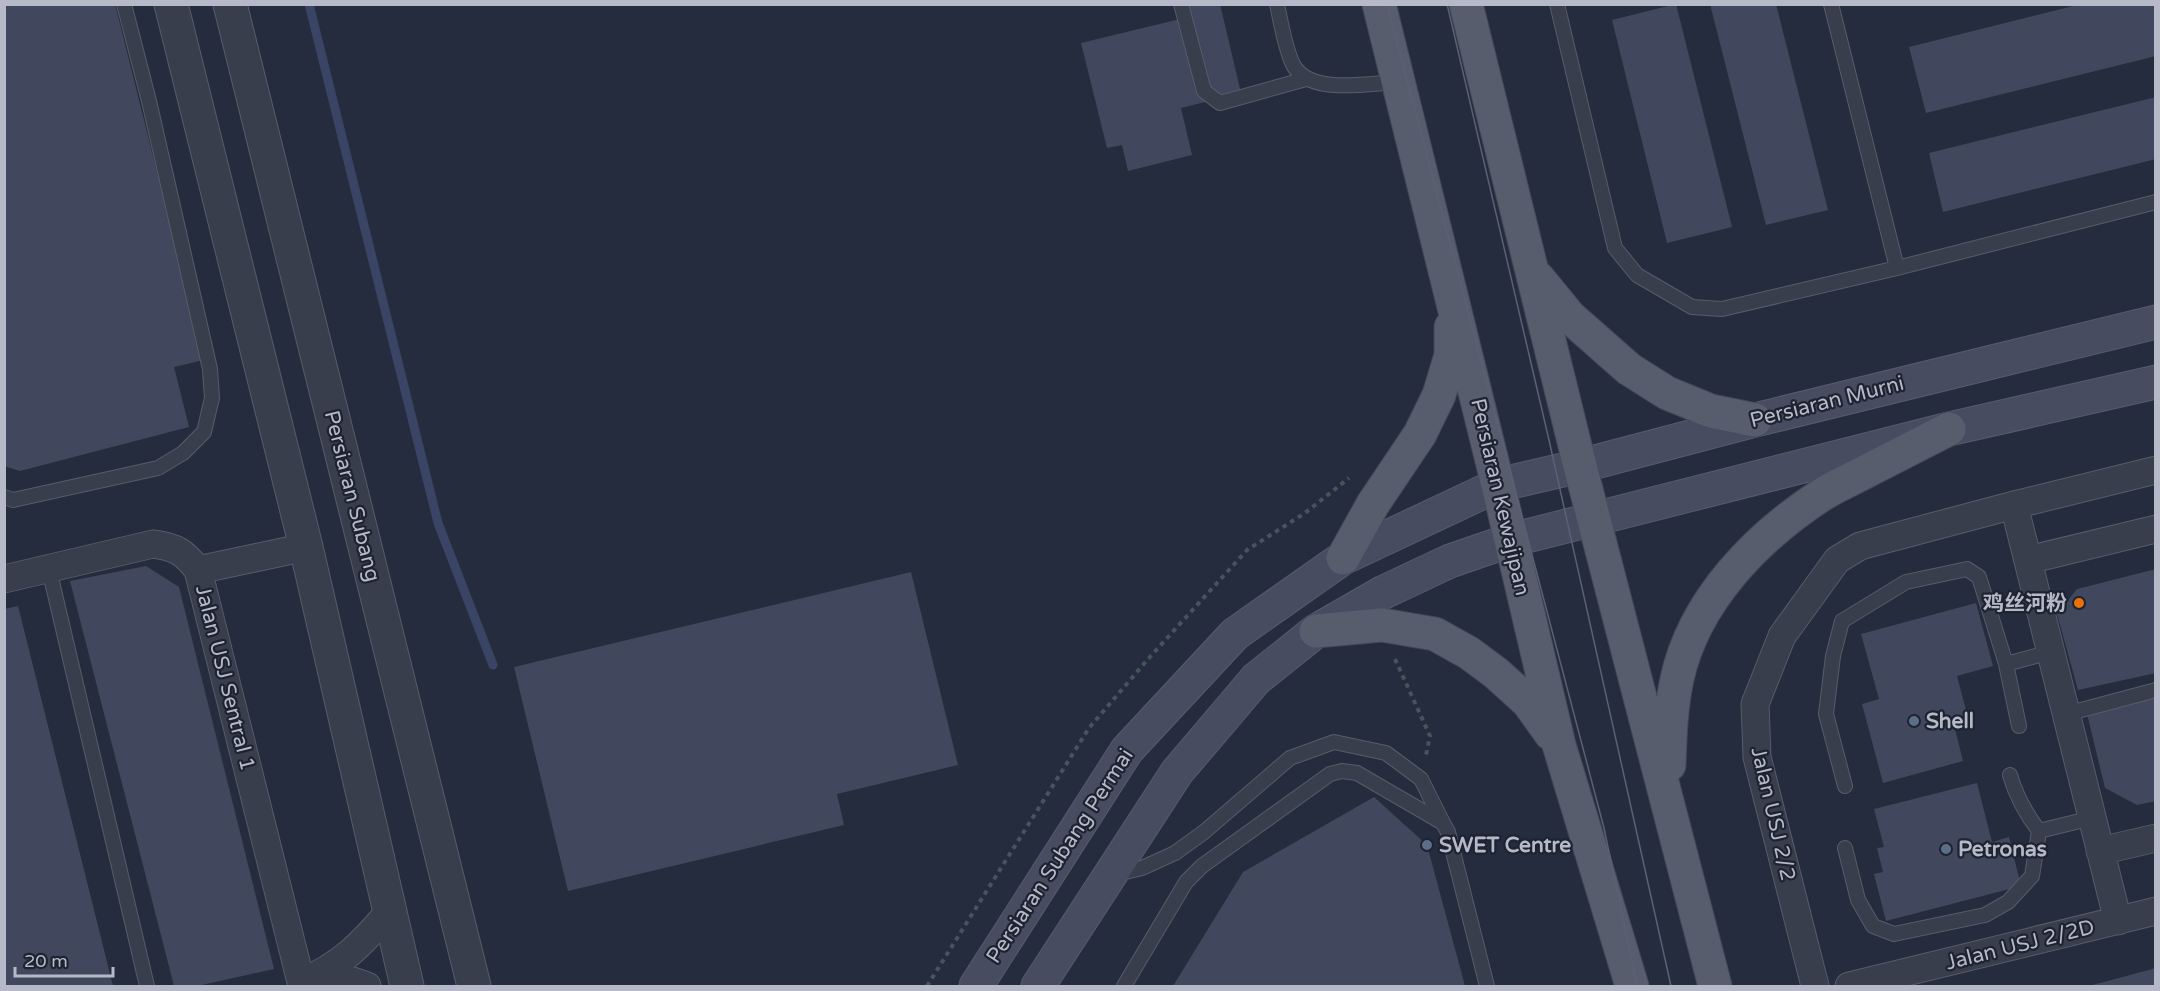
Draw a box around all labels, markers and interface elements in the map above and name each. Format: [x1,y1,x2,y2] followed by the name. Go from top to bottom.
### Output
[1747,371,1907,433] street label: Persiaran Murni
[1465,396,1535,598] street label: Persiaran Kewajipan
[319,408,385,584] street label: Persiaran Subang
[190,583,260,773] street label: Jalan USJ Sentral 1
[1983,591,2067,616] place label: 鸡丝河粉
[2072,596,2086,610] marker: 鸡丝河粉
[1926,709,1974,734] place label: Shell
[1907,714,1921,728] marker: Shell
[981,744,1139,968] street label: Persiaran Subang Permai
[1745,745,1801,883] street label: Jalan USJ 2/2
[1439,833,1571,858] place label: SWET Centre
[1958,837,2047,862] place label: Petronas
[1420,838,1434,852] marker: SWET Centre
[1939,842,1953,856] marker: Petronas
[1943,914,2097,976] street label: Jalan USJ 2/2D
[15,940,112,978] scale bar
[24,950,68,972] text: 20 m

